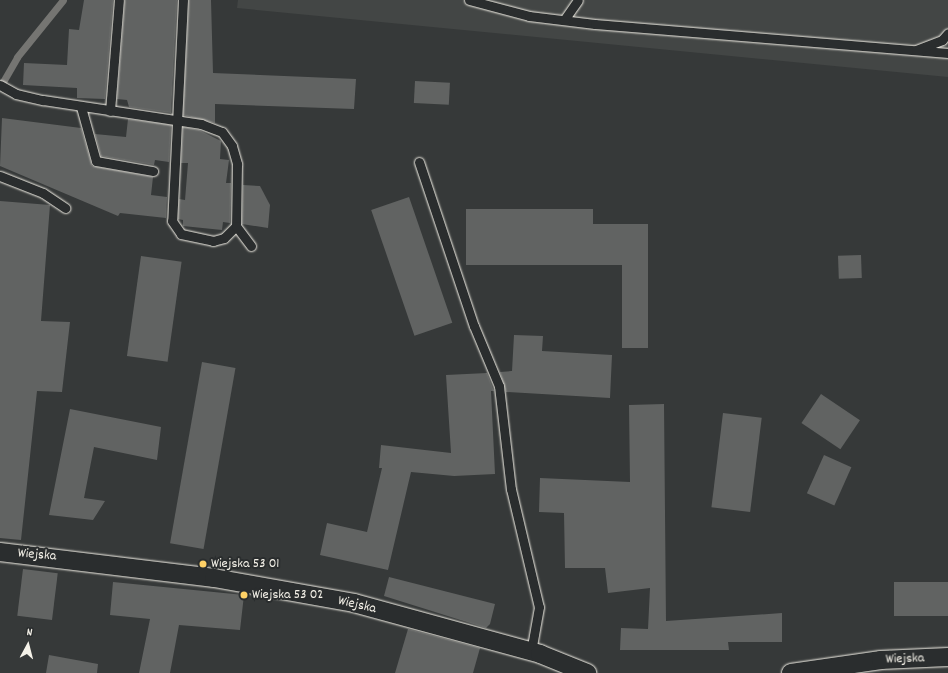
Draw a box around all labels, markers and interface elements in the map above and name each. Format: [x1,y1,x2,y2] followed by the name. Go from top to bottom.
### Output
[17,545,57,565] street label: Wiejska
[211,556,279,572] place label: Wiejska 53 01
[198,559,208,569] marker: Wiejska 53 01
[252,587,323,603] place label: Wiejska 53 02
[239,590,249,600] marker: Wiejska 53 02
[336,592,378,618] street label: Wiejska
[8,625,48,665] north arrow
[26,625,33,641] text: N
[885,650,925,668] street label: Wiejska

